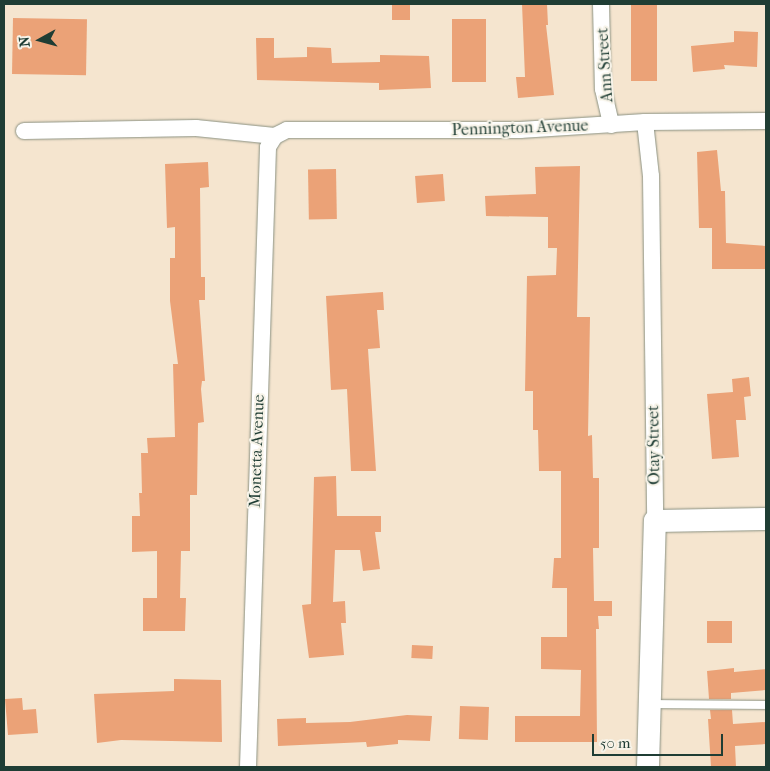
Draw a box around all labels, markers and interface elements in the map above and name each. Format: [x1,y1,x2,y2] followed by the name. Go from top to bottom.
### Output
[15,15,65,65] north arrow
[593,27,617,103] street label: Ann Street
[16,36,34,48] text: N
[451,116,589,140] street label: Pennington Avenue
[245,394,269,508] street label: Monetta Avenue
[644,405,664,485] street label: Otay Street
[595,724,726,756] scale bar
[600,734,630,752] text: 50 m

